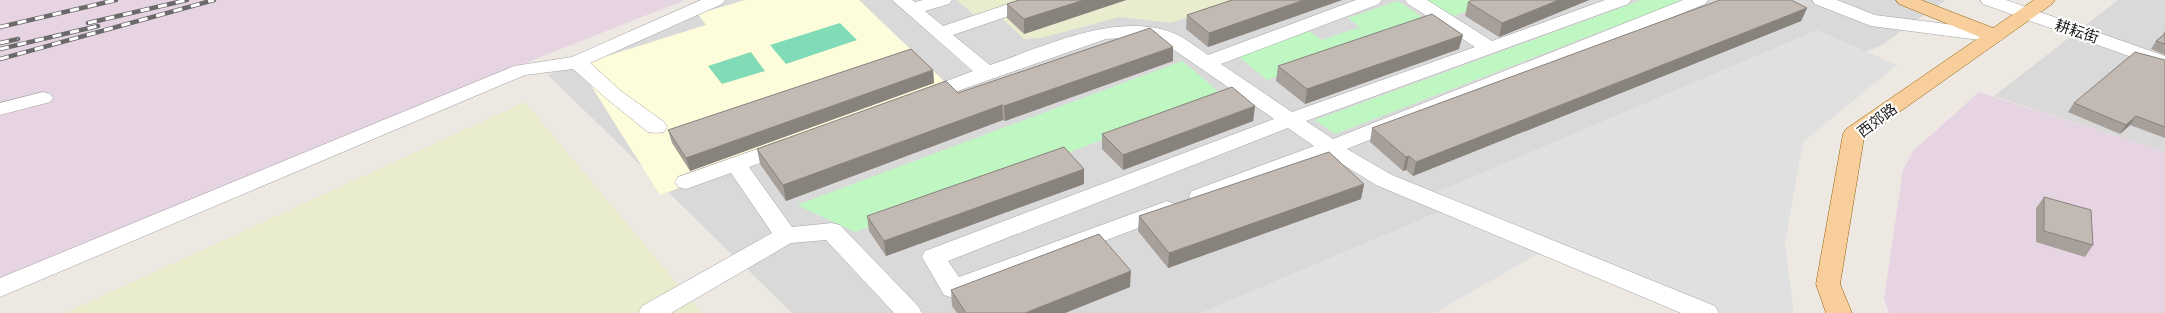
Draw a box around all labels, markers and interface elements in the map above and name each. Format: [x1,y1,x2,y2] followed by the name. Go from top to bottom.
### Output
[2052,13,2102,49] street label: 耕耘街
[1852,97,1902,143] street label: 西郊路

